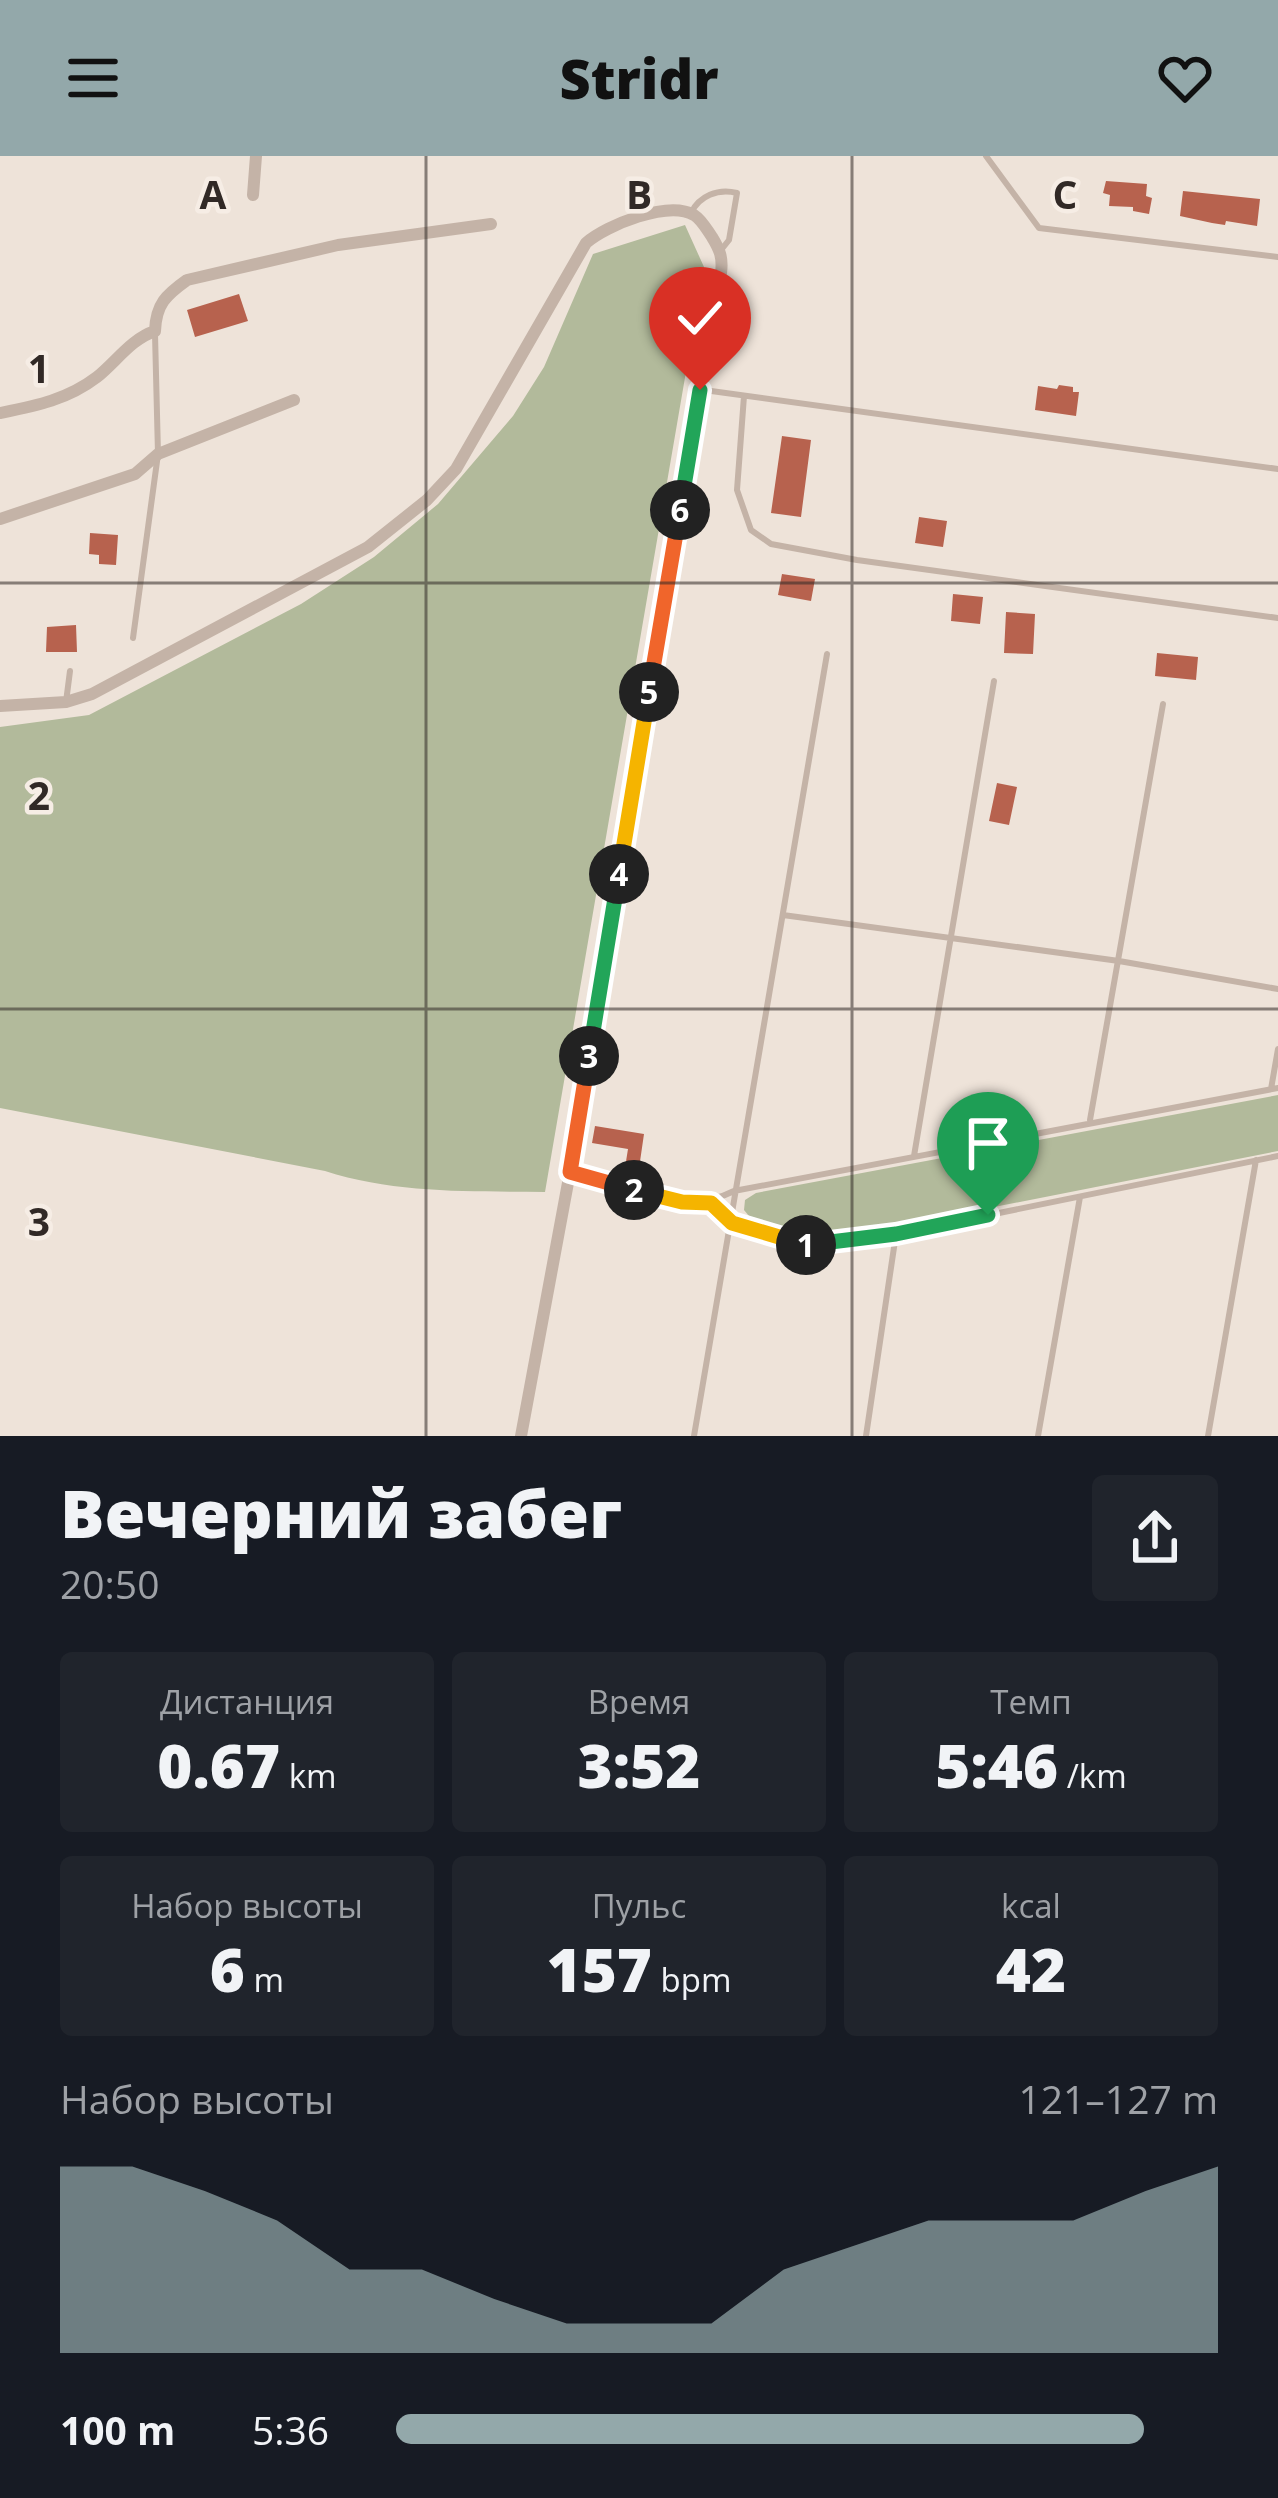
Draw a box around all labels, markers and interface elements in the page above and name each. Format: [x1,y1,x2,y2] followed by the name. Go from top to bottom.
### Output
[560,41,718,115] text: Stridr
[60,45,126,111] icon: menu
[1152,45,1218,111] icon: heart
[200,167,227,220] text: A
[626,167,652,220] text: B
[1053,167,1077,220] text: C
[649,267,751,390] pin
[667,285,733,351] icon: check
[28,341,50,394] text: 1
[650,480,710,540] pin: 6
[671,487,689,532] text: 6
[619,662,679,722] pin: 5
[640,669,658,714] text: 5
[28,768,50,821] text: 2
[589,844,649,904] pin: 4
[610,851,628,896] text: 4
[559,1026,619,1086] pin: 3
[580,1033,598,1078] text: 3
[937,1092,1039,1215] pin
[955,1110,1021,1176] icon: arrive
[604,1160,664,1220] pin: 2
[625,1167,643,1212] text: 2
[28,1194,50,1247] text: 3
[776,1215,836,1275] pin: 1
[797,1222,815,1267] text: 1
[60,1467,622,1557] text: Вечерний забег
[1092,1475,1218,1601] button: share
[60,1557,159,1610] text: 20:50
[160,1679,334,1724] text: Дистанция
[588,1679,690,1724] text: Время
[990,1679,1072,1724] text: Темп
[157,1724,280,1806] text: 0.67
[578,1724,700,1806] text: 3:52
[935,1724,1058,1806] text: 5:46
[280,1753,337,1798] text: km
[1058,1753,1127,1798] text: /km
[131,1883,363,1928] text: Набор высоты
[592,1883,686,1928] text: Пульс
[1001,1883,1061,1928] text: kcal
[210,1928,245,2010] text: 6
[547,1928,652,2010] text: 157
[996,1928,1066,2010] text: 42
[245,1957,284,2002] text: m
[652,1957,731,2002] text: bpm
[60,2072,334,2125] text: Набор высоты
[1018,2072,1218,2125] text: 121–127 m
[60,2403,175,2456] text: 100 m
[252,2403,329,2456] text: 5:36

